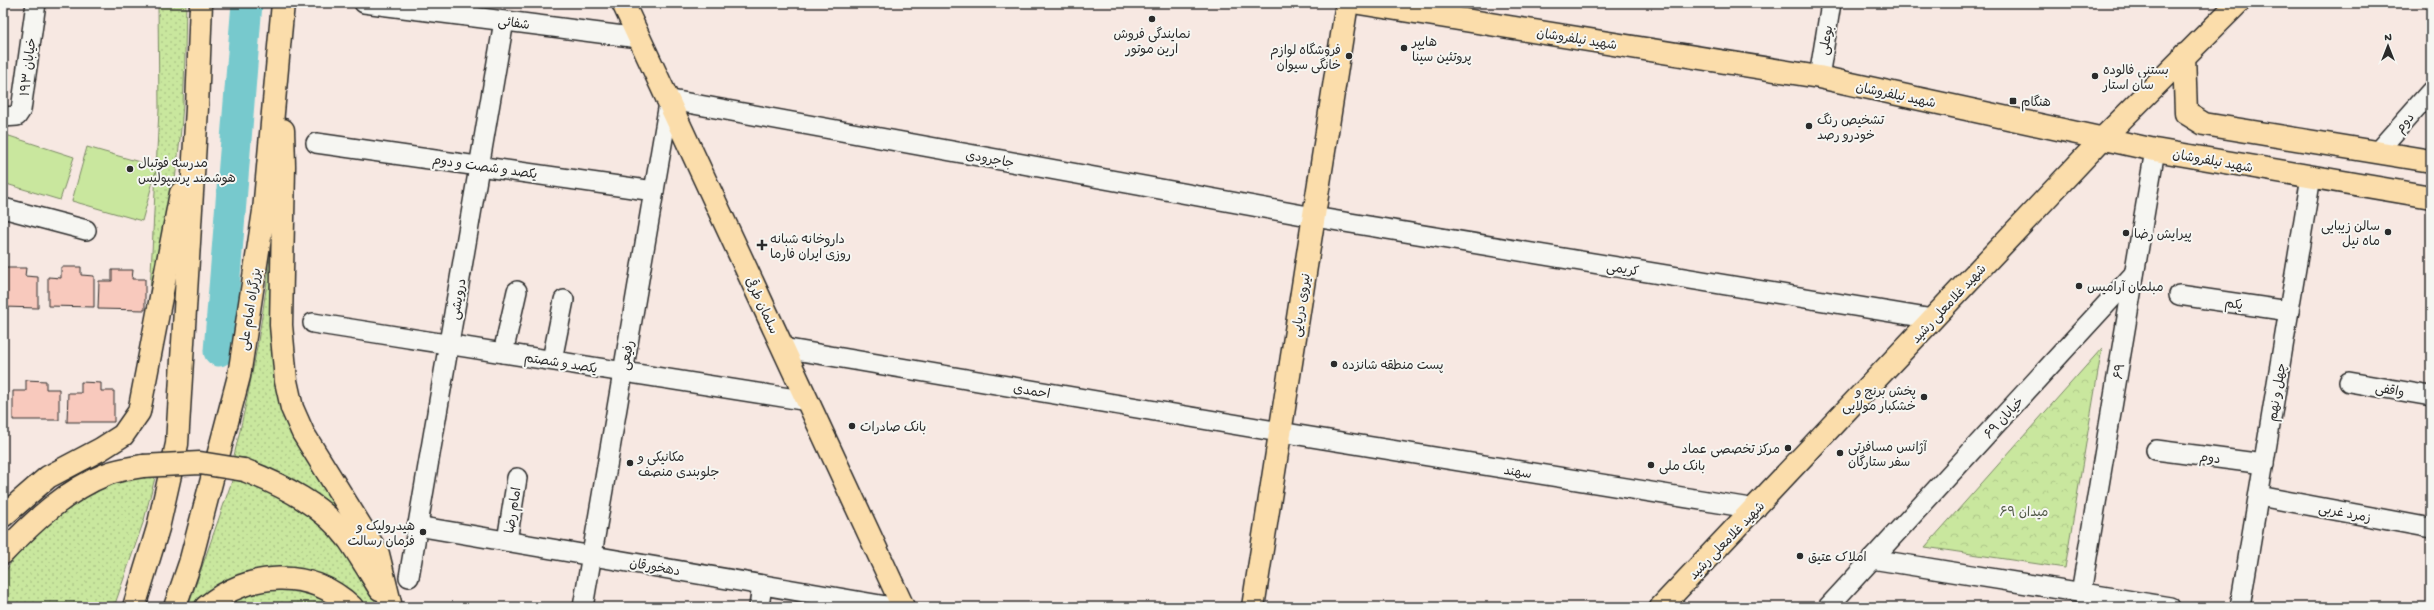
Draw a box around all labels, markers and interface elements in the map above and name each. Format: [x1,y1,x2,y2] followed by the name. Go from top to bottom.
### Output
[1147,14,1157,24] marker: نمایندگی فروش ارین موتور
[497,15,531,34] street label: شفائی
[1818,25,1837,56] street label: بوعلی
[1113,26,1191,58] place label: نمایندگی فروش ارین موتور
[2368,26,2408,66] north arrow
[1535,27,1618,54] street label: شهید نیلفروشان
[2384,32,2392,44] text: N
[1411,36,1472,66] place label: هایپر پروتئین سینا
[17,37,41,97] street label: خیابان ۱۹۳
[1270,42,1341,74] place label: فروشگاه لوازم خانگی سیوان
[1399,43,1409,53] marker: هایپر پروتئین سینا
[1344,51,1354,61] marker: فروشگاه لوازم خانگی سیوان
[2102,64,2169,94] place label: بستنی فالوده سان استار
[2090,71,2100,81] marker: بستنی فالوده سان استار
[1854,81,1937,112] street label: شهید نیلفروشان
[2021,94,2051,112] place label: هنگام
[2008,96,2018,106] marker: هنگام
[2393,111,2419,137] street label: دوم
[1817,112,1885,144] place label: تشخیص رنگ خودرو رصد
[1804,121,1814,131] marker: تشخیص رنگ خودرو رصد
[2171,148,2254,177] street label: شهید نیلفروشان
[964,149,1015,172] street label: جاجرودی
[431,154,538,184] street label: یکصد و شصت و دوم
[138,157,236,187] place label: مدرسه فوتبال هوشمند پرسپولیس
[125,164,135,174] marker: مدرسه فوتبال هوشمند پرسپولیس
[2321,220,2380,250] place label: سالن زیبایی ماه نیل
[2383,227,2393,237] marker: سالن زیبایی ماه نیل
[2121,228,2131,238] marker: پیرایش رضا
[2134,228,2192,243] place label: پیرایش رضا
[770,233,851,263] place label: داروخانه شبانه روزی ایران فارما
[757,240,767,250] marker: داروخانه شبانه روزی ایران فارما
[1605,261,1640,281] street label: کریمی
[1909,262,1990,347] street label: شهید غلامعلی رشید
[236,267,266,352] street label: بزرگراه امام علی
[1290,272,1315,338] street label: نیروی دریایی
[741,274,783,337] street label: سلمان طرقی
[448,278,470,321] street label: درویشی
[2087,280,2164,296] place label: مبلمان آرامیس
[2074,281,2084,291] marker: مبلمان آرامیس
[2223,297,2244,315] street label: یکم
[618,339,638,372] street label: رفیعی
[523,351,598,379] street label: یکصد و شصتم
[1329,359,1339,369] marker: پست منطقه شانزده
[1342,359,1444,374] place label: پست منطقه شانزده
[2111,362,2129,380] street label: ۶۹
[2266,362,2292,423] street label: چهل و نهم
[1012,382,1051,403] street label: احمدی
[2374,382,2405,401] street label: واقفی
[1842,385,1916,415] place label: پخش برنج و خشکبار مولایی
[1919,392,1929,402] marker: پخش برنج و خشکبار مولایی
[1981,394,2028,443] street label: خیابان ۶۹
[860,420,926,436] place label: بانک صادرات
[847,421,857,431] marker: بانک صادرات
[1848,440,1928,471] place label: آژانس مسافرتی سفر ستارگان
[1682,443,1780,458] place label: مرکز تخصصی عماد
[1783,443,1793,453] marker: مرکز تخصصی عماد
[1835,448,1845,458] marker: آژانس مسافرتی سفر ستارگان
[637,451,719,481] place label: مکانیکی و جلوبندی منصف
[2198,451,2221,469] street label: دوم
[625,458,635,468] marker: مکانیکی و جلوبندی منصف
[1659,459,1705,475] place label: بانک ملی
[1646,460,1656,470] marker: بانک ملی
[1502,464,1533,483] street label: سهند
[503,486,527,535] street label: امام رضا
[1687,500,1769,584] street label: شهید غلامعلی رشید
[2317,502,2372,527] street label: زمرد غربی
[2000,505,2048,521] park label: میدان ۶۹
[347,520,415,550] place label: هیدرولیک و فرمان رسالت
[418,527,428,537] marker: هیدرولیک و فرمان رسالت
[1795,551,1805,561] marker: املاک عتیق
[1808,551,1867,566] place label: املاک عتیق
[628,557,681,580] street label: دهخورقان

